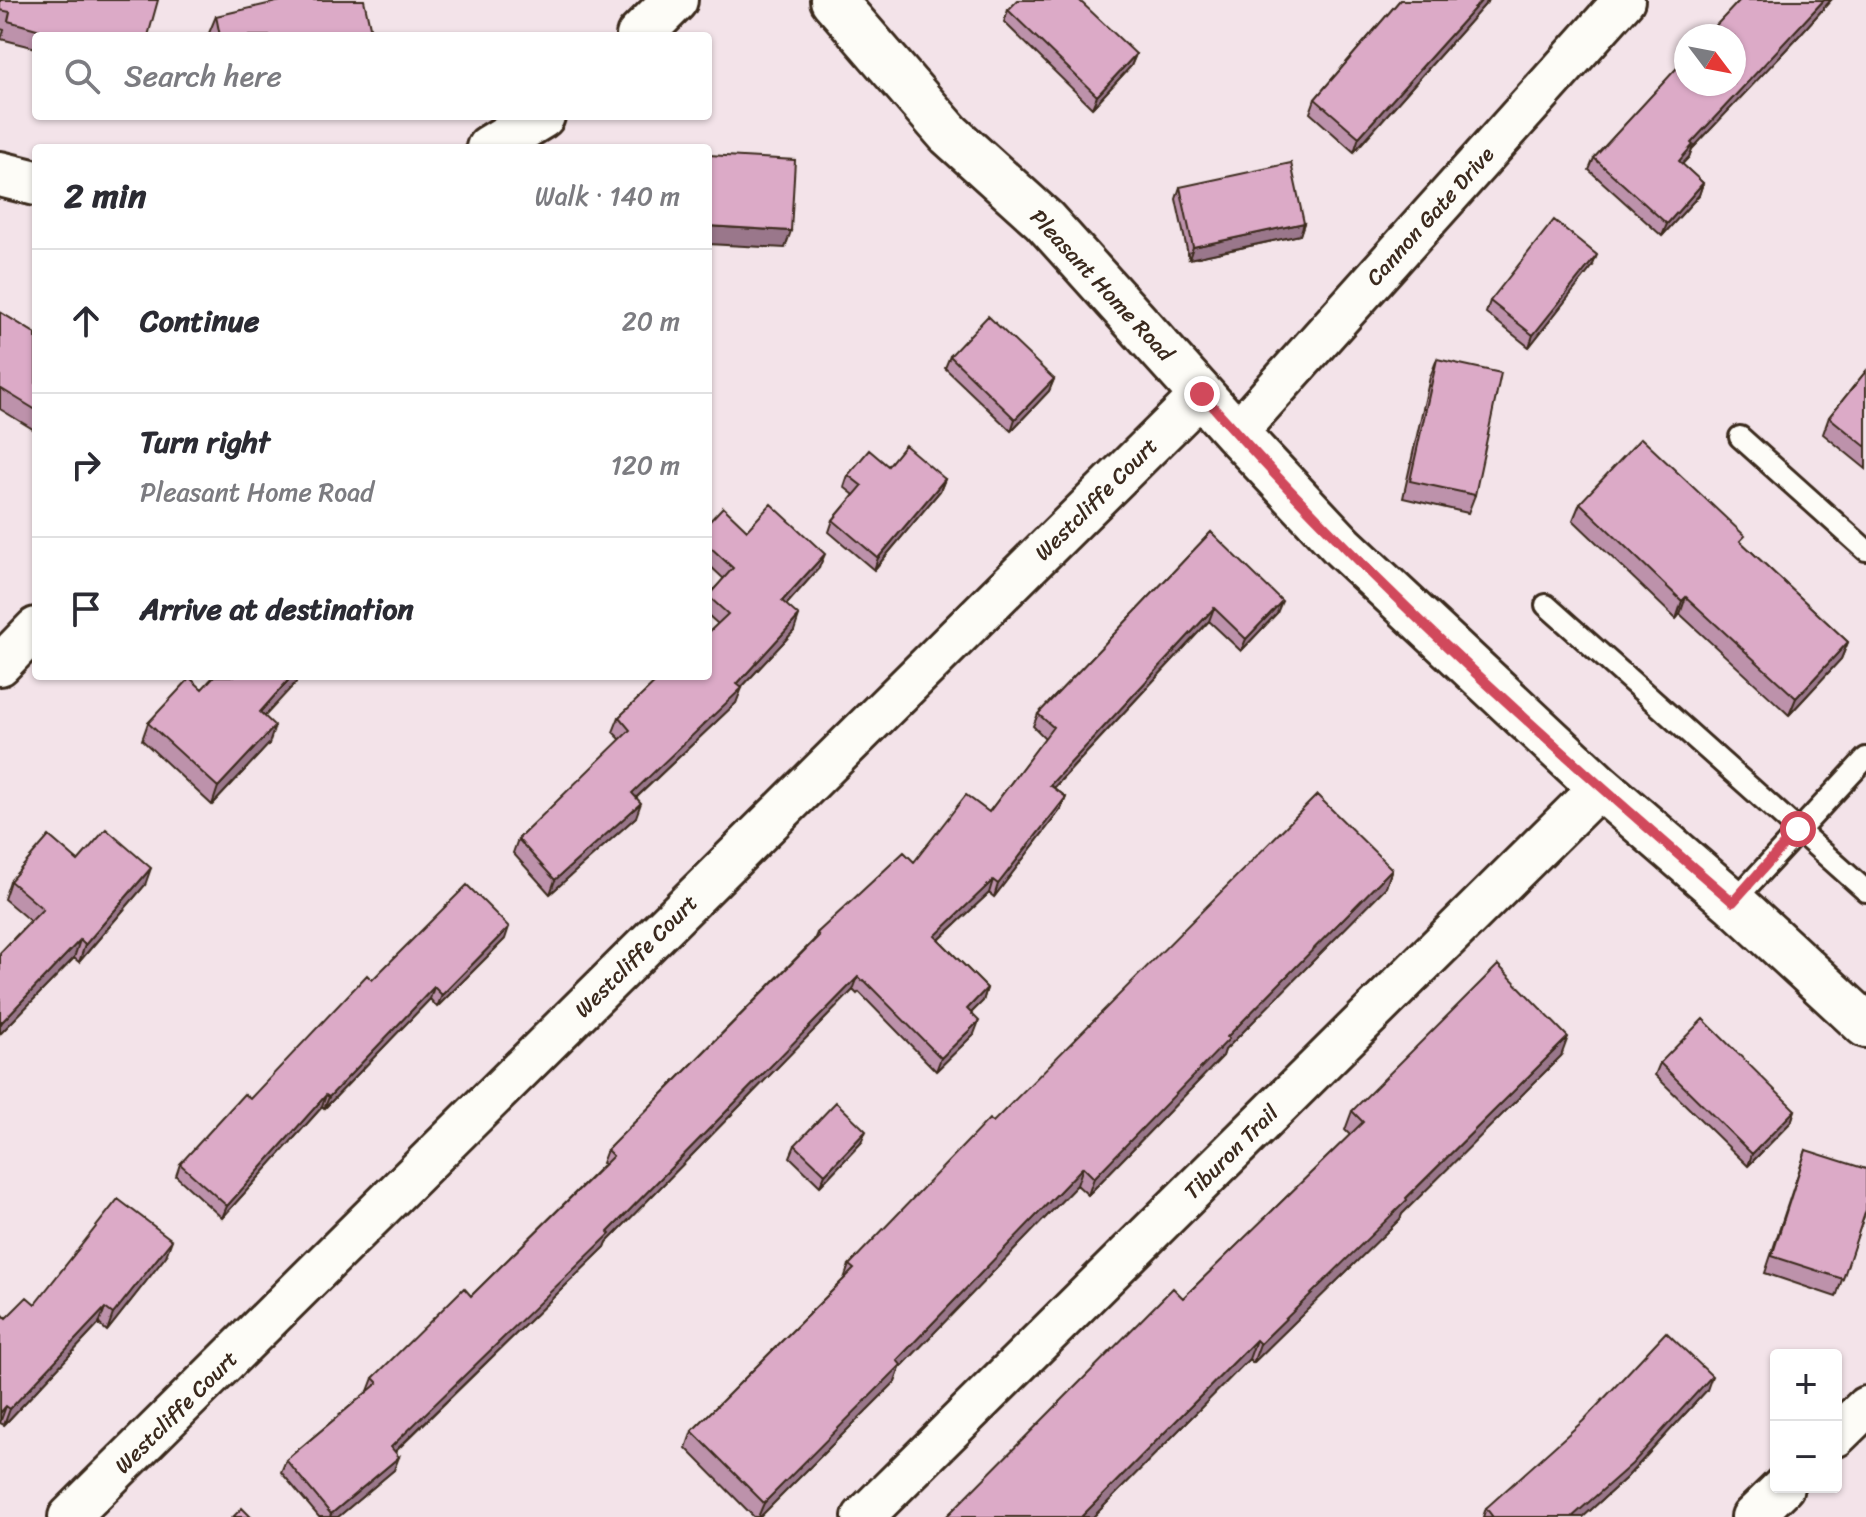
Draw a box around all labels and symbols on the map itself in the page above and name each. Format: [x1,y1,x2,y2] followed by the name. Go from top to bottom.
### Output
[1674,24,1746,96] north arrow
[1356,137,1504,295] street label: Cannon Gate Drive
[1020,199,1185,372] street label: Pleasant Home Road
[1184,376,1220,412] route end
[1025,428,1167,570] street label: Westcliffe Court
[1780,811,1816,847] route start
[565,885,707,1027] street label: Westcliffe Court
[1174,1094,1289,1209] street label: Tiburon Trail
[105,1341,247,1483] street label: Westcliffe Court

